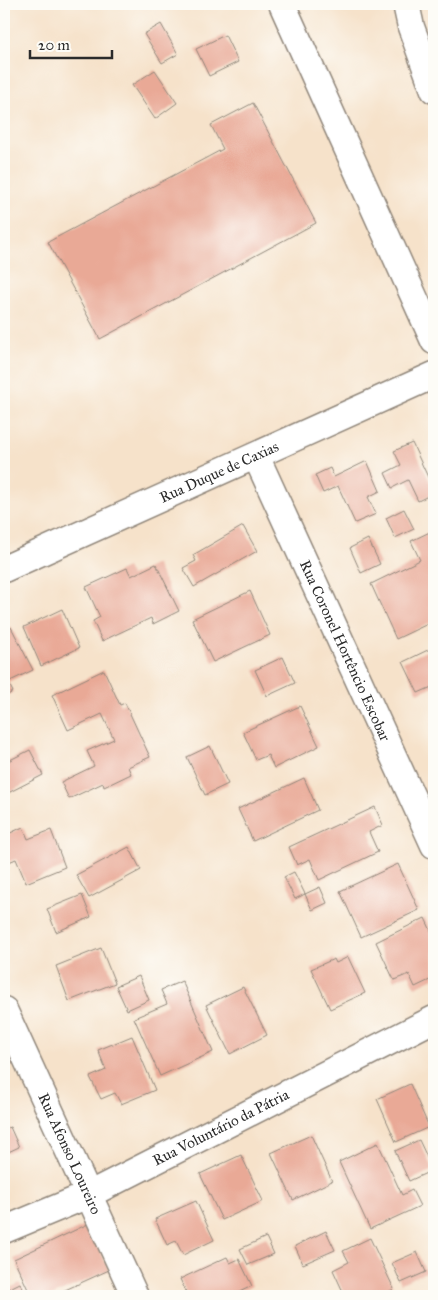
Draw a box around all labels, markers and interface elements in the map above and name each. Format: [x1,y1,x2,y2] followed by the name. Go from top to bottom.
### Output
[30,28,112,60] scale bar
[38,36,70,54] text: 20 m
[157,437,282,507] street label: Rua Duque de Caxias
[296,557,394,744] street label: Rua Coronel Hortêncio Escobar
[150,1085,293,1170] street label: Rua Voluntário da Pátria
[34,1090,105,1217] street label: Rua Afonso Loureiro

